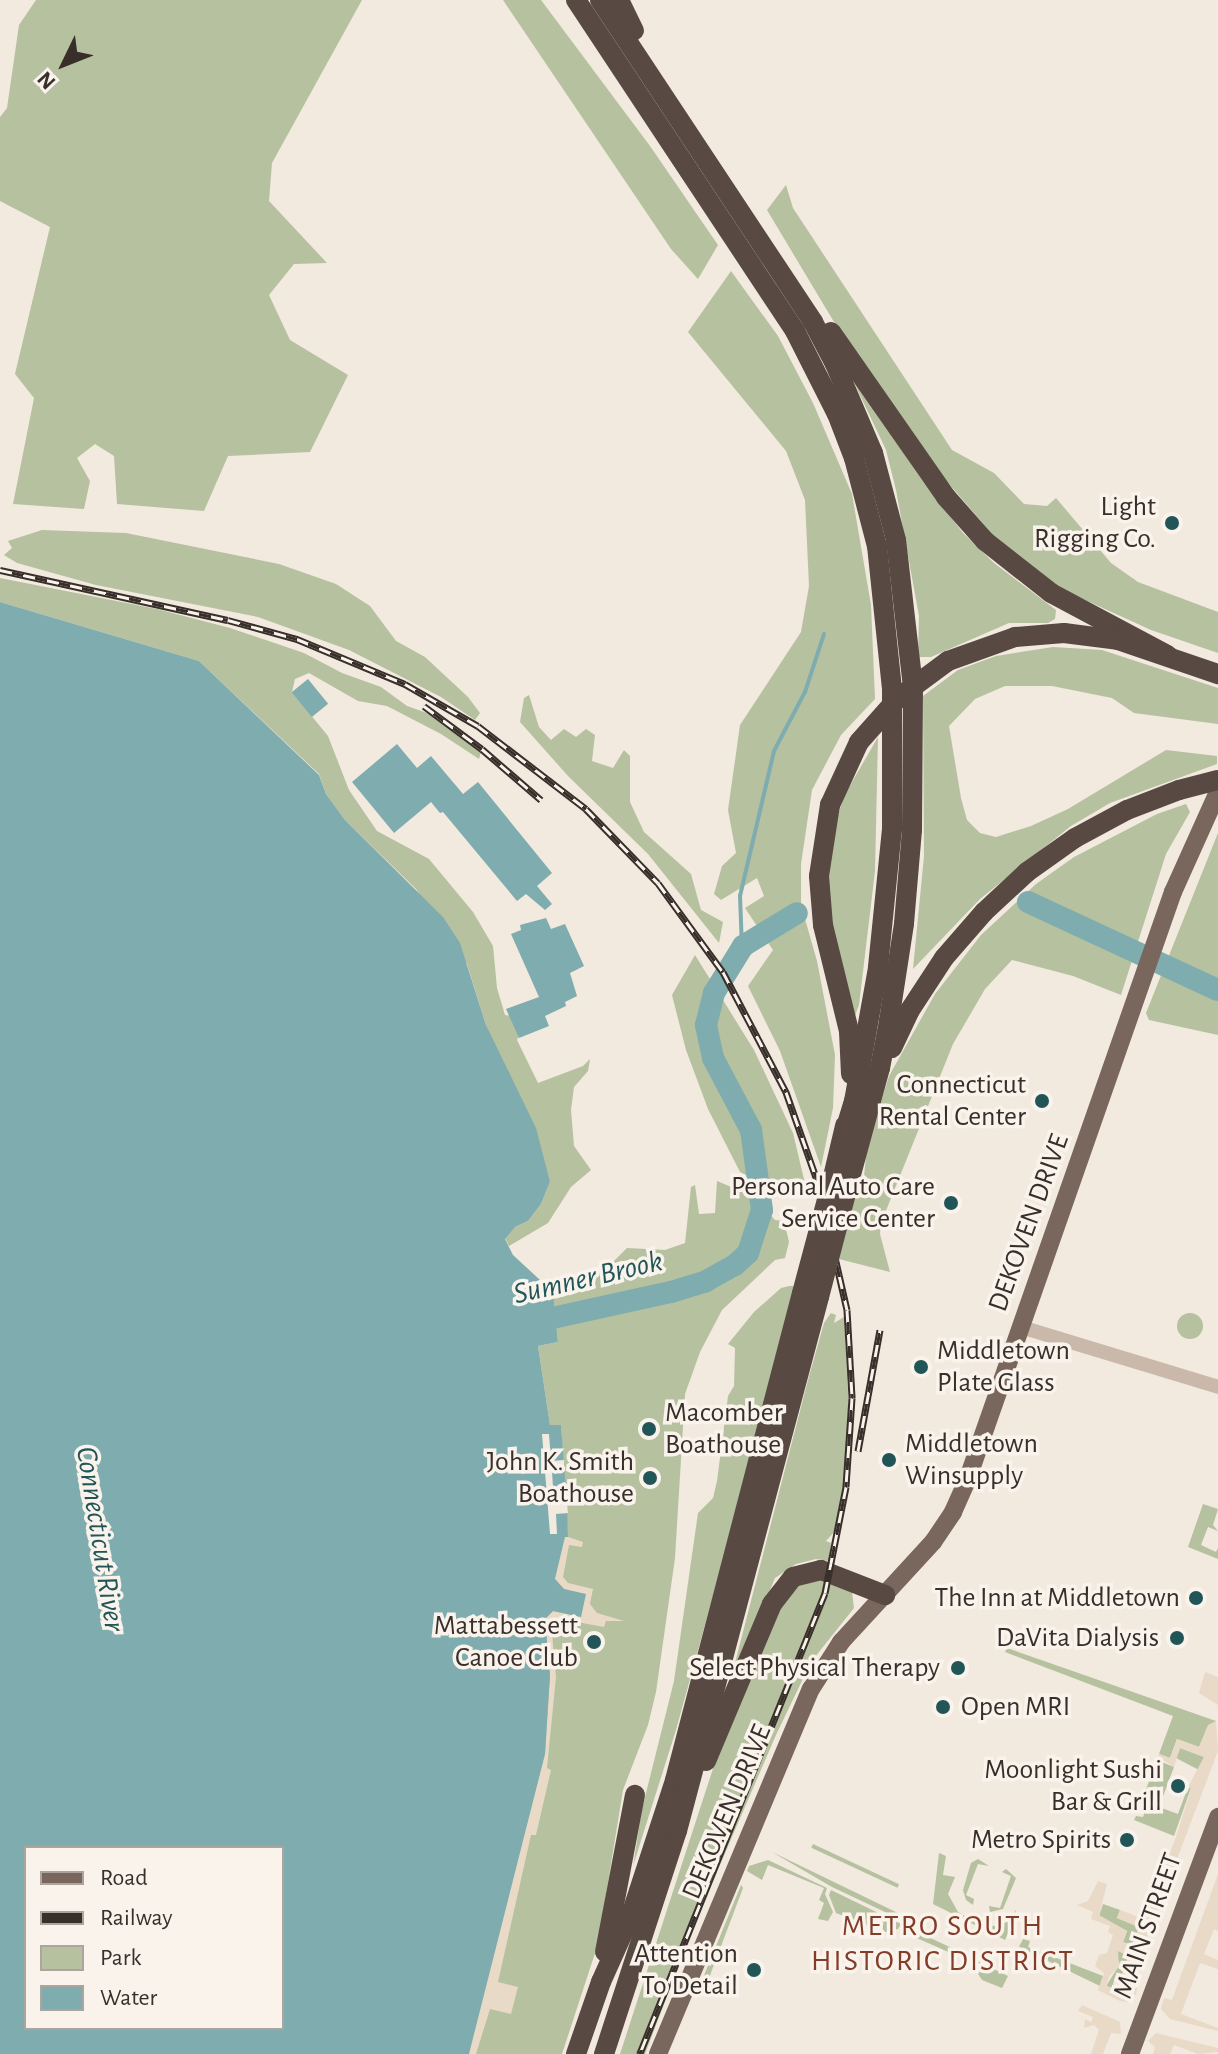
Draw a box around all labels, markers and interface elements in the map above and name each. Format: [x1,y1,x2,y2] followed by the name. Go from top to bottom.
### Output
[24,24,104,104] north arrow
[33,67,60,93] text: N
[1034,490,1156,556] place label: Light Rigging Co.
[1163,514,1181,532] marker: Light Rigging Co.
[879,1068,1026,1134] place label: Connecticut Rental Center
[1033,1092,1051,1110] marker: Connecticut Rental Center
[981,1130,1077,1316] street label: DEKOVEN DRIVE
[731,1170,935,1236] place label: Personal Auto Care Service Center
[942,1194,960,1212] marker: Personal Auto Care Service Center
[510,1243,666,1313] water label: Sumner Brook
[937,1334,1070,1400] place label: Middletown Plate Glass
[912,1358,930,1376] marker: Middletown Plate Glass
[665,1396,783,1462] place label: Macomber Boathouse
[640,1420,658,1438] marker: Macomber Boathouse
[905,1427,1038,1493] place label: Middletown Winsupply
[68,1444,132,1634] water label: Connecticut River
[487,1445,634,1511] place label: John K. Smith Boathouse
[880,1451,898,1469] marker: Middletown Winsupply
[641,1469,659,1487] marker: John K. Smith Boathouse
[935,1581,1180,1615] place label: The Inn at Middletown
[1187,1589,1205,1607] marker: The Inn at Middletown
[434,1609,578,1675] place label: Mattabessett Canoe Club
[996,1621,1159,1655] place label: DaVita Dialysis
[1166,1627,1188,1649] marker: DaVita Dialysis
[585,1633,603,1651] marker: Mattabessett Canoe Club
[689,1651,940,1685] place label: Select Physical Therapy
[947,1657,969,1679] marker: Select Physical Therapy
[961,1690,1070,1724] place label: Open MRI
[932,1696,954,1718] marker: Open MRI
[675,1720,779,1904] street label: DEKOVEN DRIVE
[984,1753,1162,1819] place label: Moonlight Sushi Bar & Grill
[1169,1777,1187,1795] marker: Moonlight Sushi Bar & Grill
[971,1823,1111,1857] place label: Metro Spirits
[1118,1831,1136,1849] marker: Metro Spirits
[24,1846,284,2030] legend
[1106,1849,1190,2003] street label: MAIN STREET
[100,1866,148,1890] text: Road
[100,1906,172,1930] text: Railway
[811,1908,1075,1978] district label: METRO SOUTH HISTORIC DISTRICT
[634,1937,738,2003] place label: Attention To Detail
[100,1946,141,1970] text: Park
[745,1961,763,1979] marker: Attention To Detail
[100,1986,157,2010] text: Water

